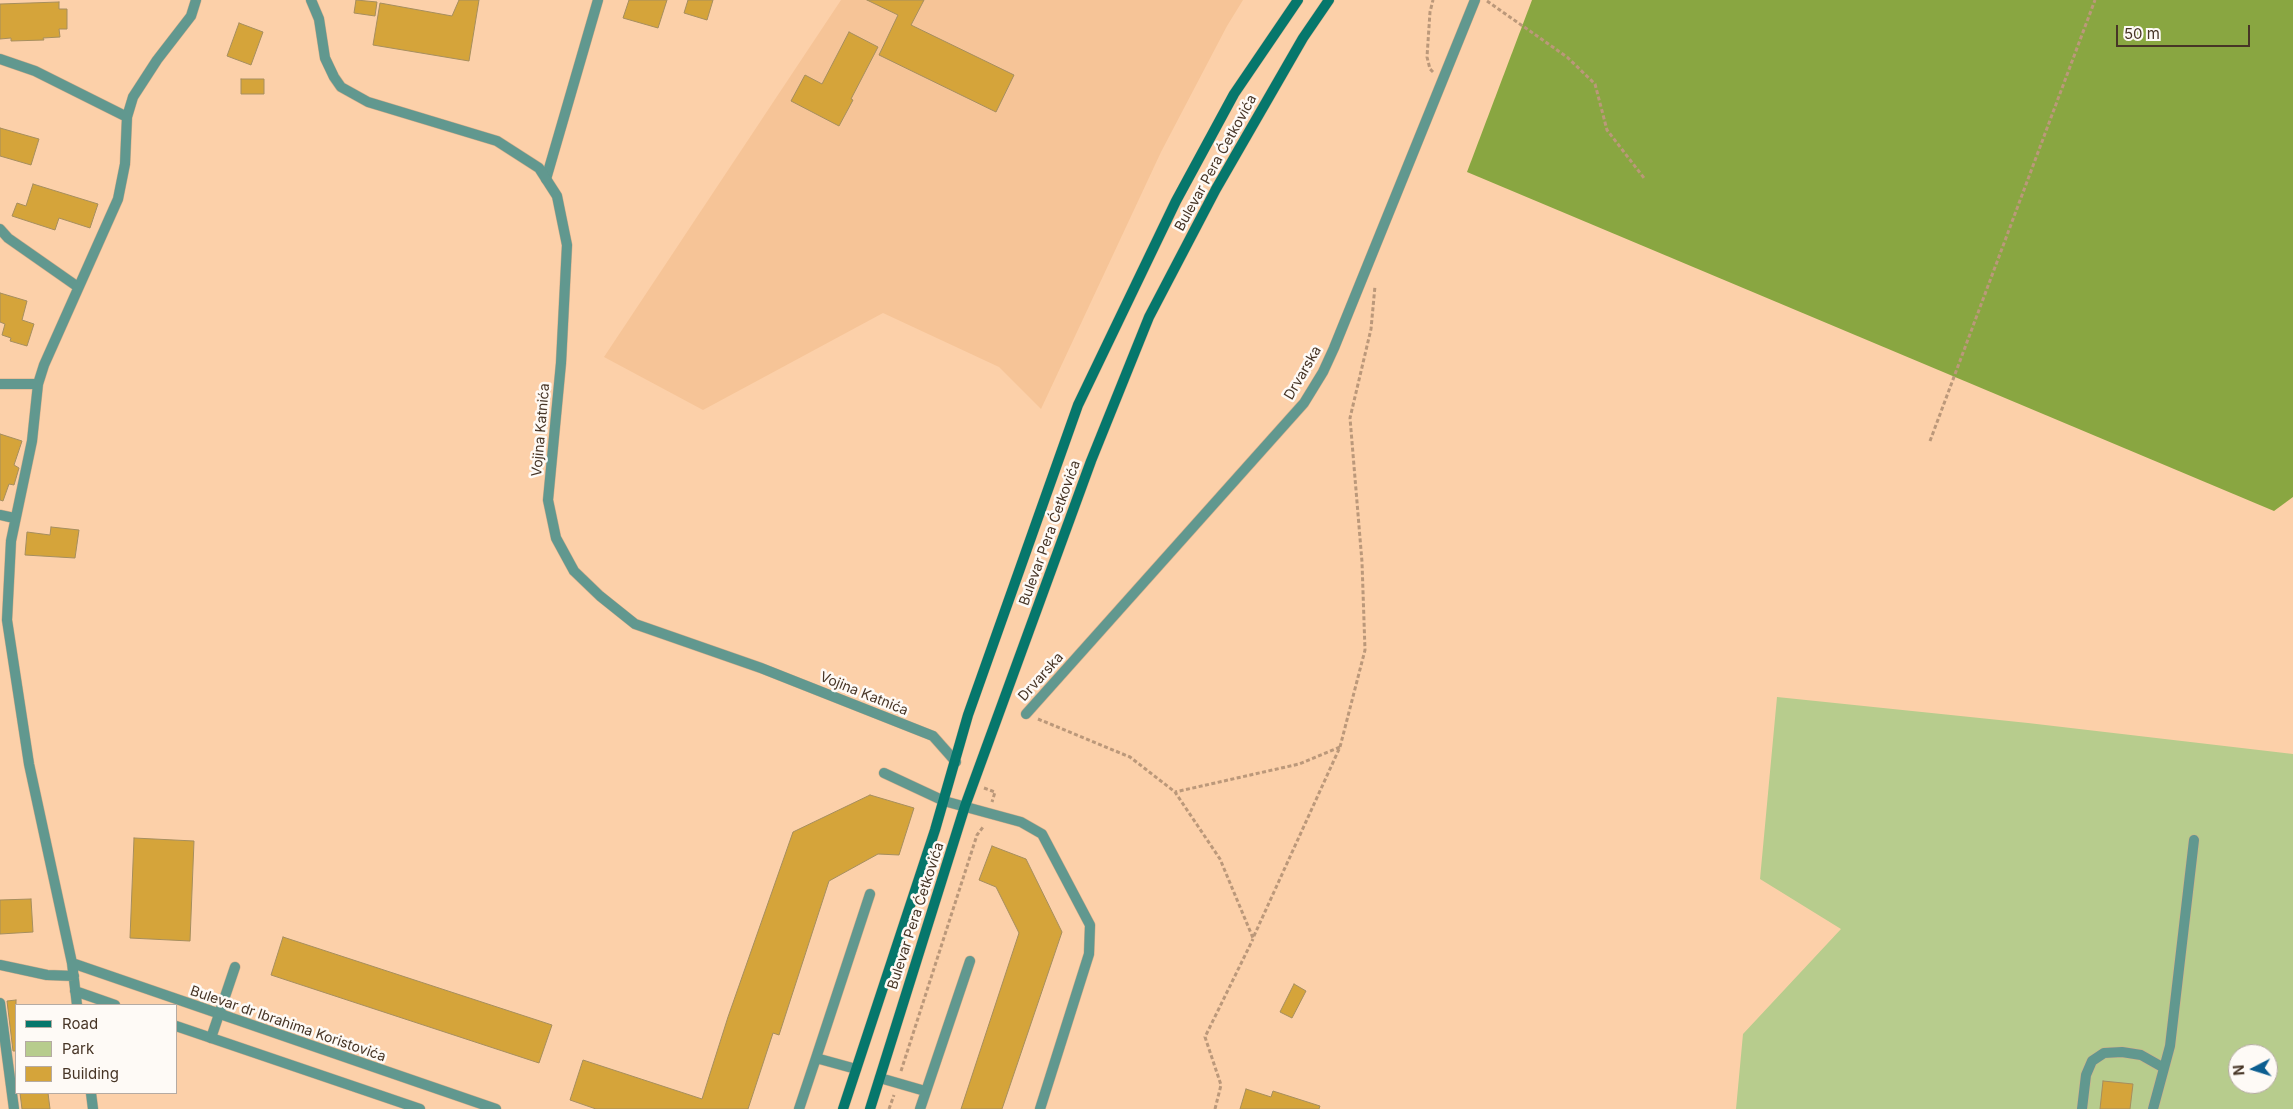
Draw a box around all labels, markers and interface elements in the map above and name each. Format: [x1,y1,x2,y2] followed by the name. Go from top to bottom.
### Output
[2118,15,2252,47] scale bar
[2124,24,2160,43] text: 50 m
[1171,92,1261,234] street label: Bulevar Pera Ćetkovića
[1281,343,1325,403] street label: Drvarska
[529,383,553,477] street label: Vojina Katnića
[1016,458,1084,608] street label: Bulevar Pera Ćetkovića
[1015,649,1067,705] street label: Drvarska
[817,669,911,719] street label: Vojina Katnića
[884,840,948,992] street label: Bulevar Pera Ćetkovića
[188,983,388,1065] street label: Bulevar dr Ibrahima Koristovića
[15,1004,178,1094] legend
[62,1014,98,1033] text: Road
[62,1039,94,1058] text: Park
[2228,1044,2278,1094] north arrow
[62,1064,119,1083] text: Building
[2230,1064,2247,1076] text: N

